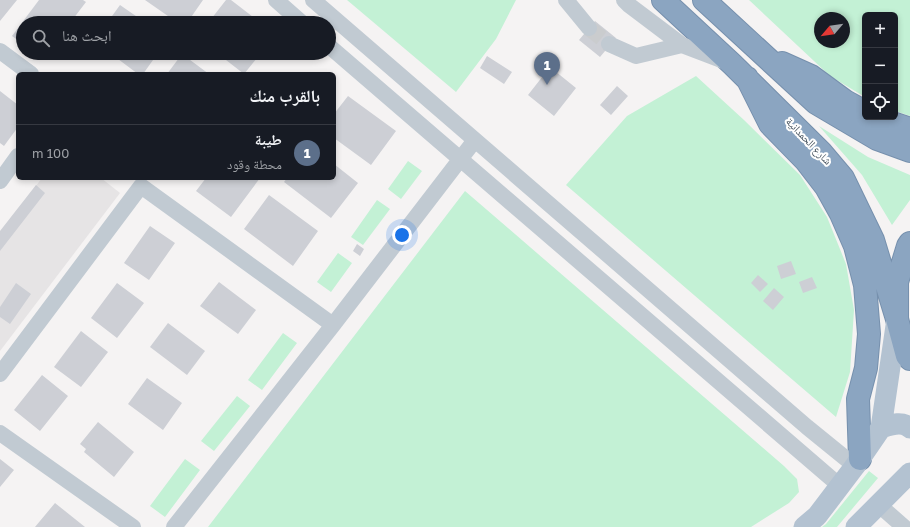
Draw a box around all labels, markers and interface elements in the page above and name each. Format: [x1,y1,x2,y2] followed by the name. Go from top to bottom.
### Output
[814,12,850,48] north arrow
[862,12,898,120] map controls
[862,12,898,48] button: +
[16,16,336,60] search box
[62,26,112,44] text: ابحث هنا
[30,27,52,49] icon: search
[862,48,898,84] button: −
[534,52,560,85] pin: 1
[862,84,898,120] button: locate
[249,85,320,106] text: بالقرب منك
[783,114,835,168] street label: شارع الحمدانية
[255,130,282,148] text: طيبة
[32,145,69,161] text: 100 m
[304,145,310,161] text: 1
[227,156,282,172] text: محطة وقود
[392,225,412,245] your location

